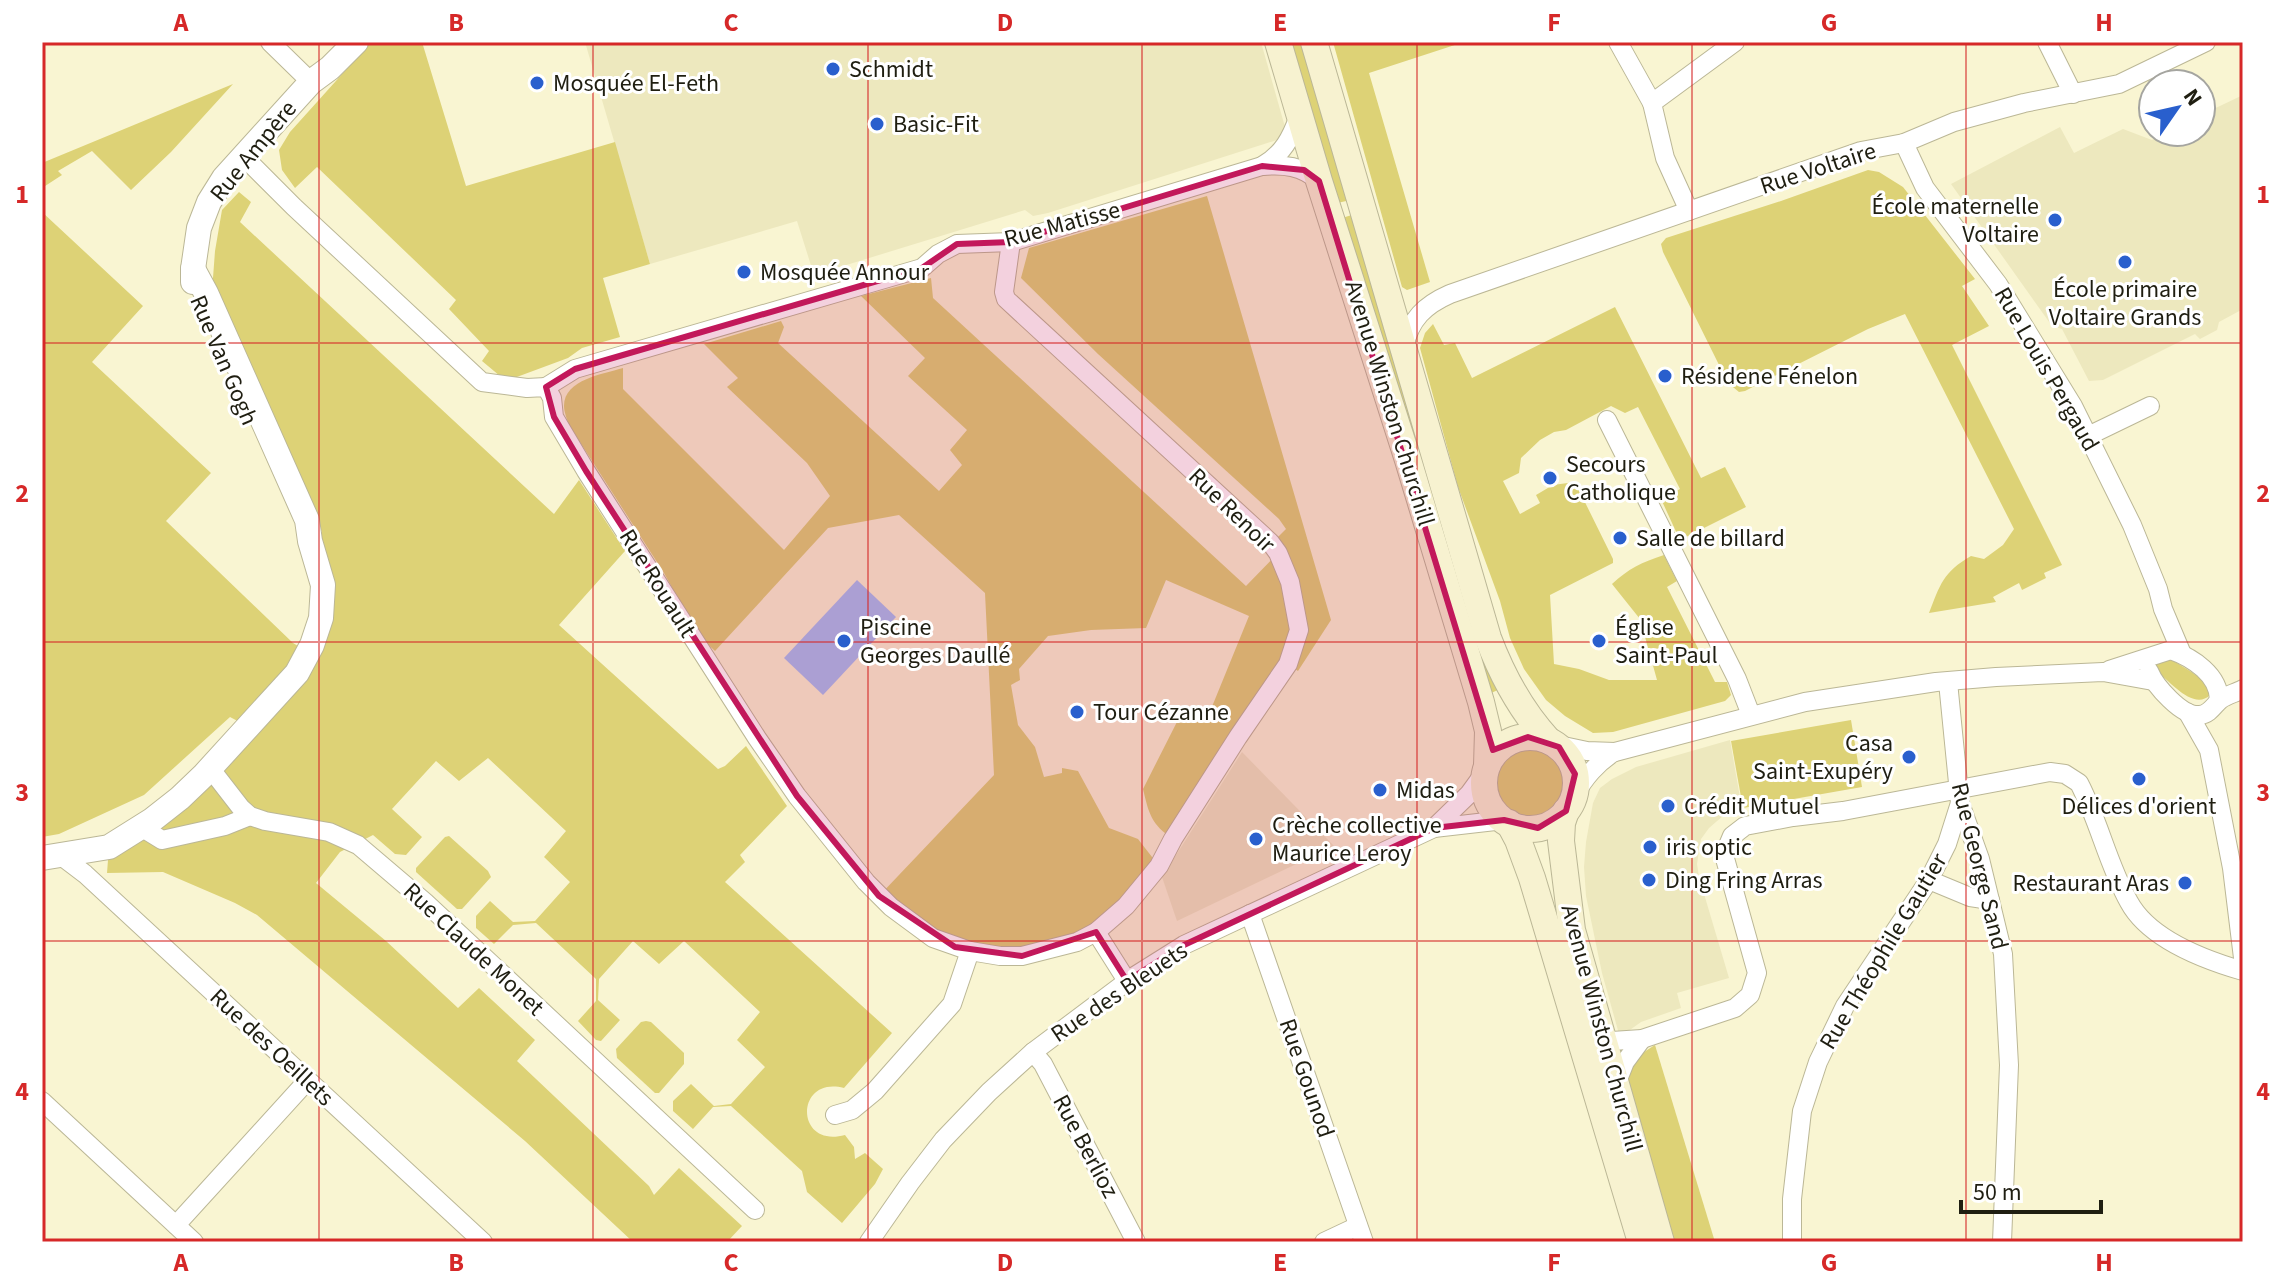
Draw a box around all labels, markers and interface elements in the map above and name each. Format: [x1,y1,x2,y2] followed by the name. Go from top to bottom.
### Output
[173,4,190,41] text: A
[448,4,464,41] text: B
[723,4,739,41] text: C
[997,4,1013,41] text: D
[1273,4,1287,41] text: E
[1547,4,1561,41] text: F
[1821,4,1837,41] text: G
[2095,4,2113,41] text: H
[849,52,933,87] place label: Schmidt
[824,60,842,78] marker: Schmidt
[553,66,719,101] place label: Mosquée El-Feth
[2137,68,2217,148] north arrow
[528,74,546,92] marker: Mosquée El-Feth
[2175,82,2210,112] text: N
[202,93,305,210] street label: Rue Ampère
[893,107,979,142] place label: Basic-Fit
[868,115,886,133] marker: Basic-Fit
[1756,133,1881,204] street label: Rue Voltaire
[15,176,29,213] text: 1
[2256,176,2270,213] text: 1
[1871,189,2039,252] place label: École maternelle Voltaire
[1000,192,1124,257] street label: Rue Matisse
[2046,211,2064,229] marker: École maternelle Voltaire
[2116,253,2134,271] marker: École primaire Voltaire Grands
[760,255,930,290] place label: Mosquée Annour
[735,263,753,281] marker: Mosquée Annour
[2049,272,2201,335] place label: École primaire Voltaire Grands
[1336,276,1444,530] street label: Avenue Winston Churchill
[1985,280,2108,458] street label: Rue Louis Pergaud
[180,290,267,431] street label: Rue Van Gogh
[1681,359,1858,394] place label: Résidene Fénelon
[1656,367,1674,385] marker: Résidene Fénelon
[1566,447,1676,510] place label: Secours Catholique
[1180,460,1284,561] street label: Rue Renoir
[1541,469,1559,487] marker: Secours Catholique
[15,475,29,512] text: 2
[2256,475,2270,512] text: 2
[1636,521,1785,556] place label: Salle de billard
[610,522,705,644] street label: Rue Rouault
[1611,529,1629,547] marker: Salle de billard
[860,610,1010,673] place label: Piscine Georges Daullé
[1615,610,1718,673] place label: Église Saint-Paul
[835,632,853,650] marker: Piscine Georges Daullé
[1590,632,1608,650] marker: Église Saint-Paul
[1093,695,1229,730] place label: Tour Cézanne
[1068,703,1086,721] marker: Tour Cézanne
[1753,726,1893,789] place label: Casa Saint-Exupéry
[1900,748,1918,766] marker: Casa Saint-Exupéry
[2130,770,2148,788] marker: Délices d'orient
[1396,773,1455,808] place label: Midas
[15,774,29,811] text: 3
[2256,774,2270,811] text: 3
[1942,779,2017,953] street label: Rue George Sand
[1371,781,1389,799] marker: Midas
[1684,789,1820,824] place label: Crédit Mutuel
[2062,789,2216,824] place label: Délices d'orient
[1659,797,1677,815] marker: Crédit Mutuel
[1272,808,1442,871] place label: Crèche collective Maurice Leroy
[1247,830,1265,848] marker: Crèche collective Maurice Leroy
[1666,830,1752,865] place label: iris optic
[1641,838,1659,856] marker: iris optic
[1811,846,1956,1056] street label: Rue Théophile Gautier
[1665,863,1823,898] place label: Ding Fring Arras
[2013,866,2169,901] place label: Restaurant Aras
[1640,871,1658,889] marker: Ding Fring Arras
[2176,874,2194,892] marker: Restaurant Aras
[395,875,552,1024] street label: Rue Claude Monet
[1552,900,1651,1156] street label: Avenue Winston Churchill
[1044,934,1195,1051] street label: Rue des Bleuets
[202,980,342,1114] street label: Rue des Oeillets
[1270,1014,1343,1142] street label: Rue Gounod
[15,1073,29,1110] text: 4
[2256,1073,2270,1110] text: 4
[1044,1088,1128,1204] street label: Rue Berlioz
[1961,1164,2101,1214] scale bar
[1973,1175,2022,1210] text: 50 m
[173,1244,190,1281] text: A
[448,1244,464,1281] text: B
[723,1244,739,1281] text: C
[997,1244,1013,1281] text: D
[1273,1244,1287,1281] text: E
[1547,1244,1561,1281] text: F
[1821,1244,1837,1281] text: G
[2095,1244,2113,1281] text: H

